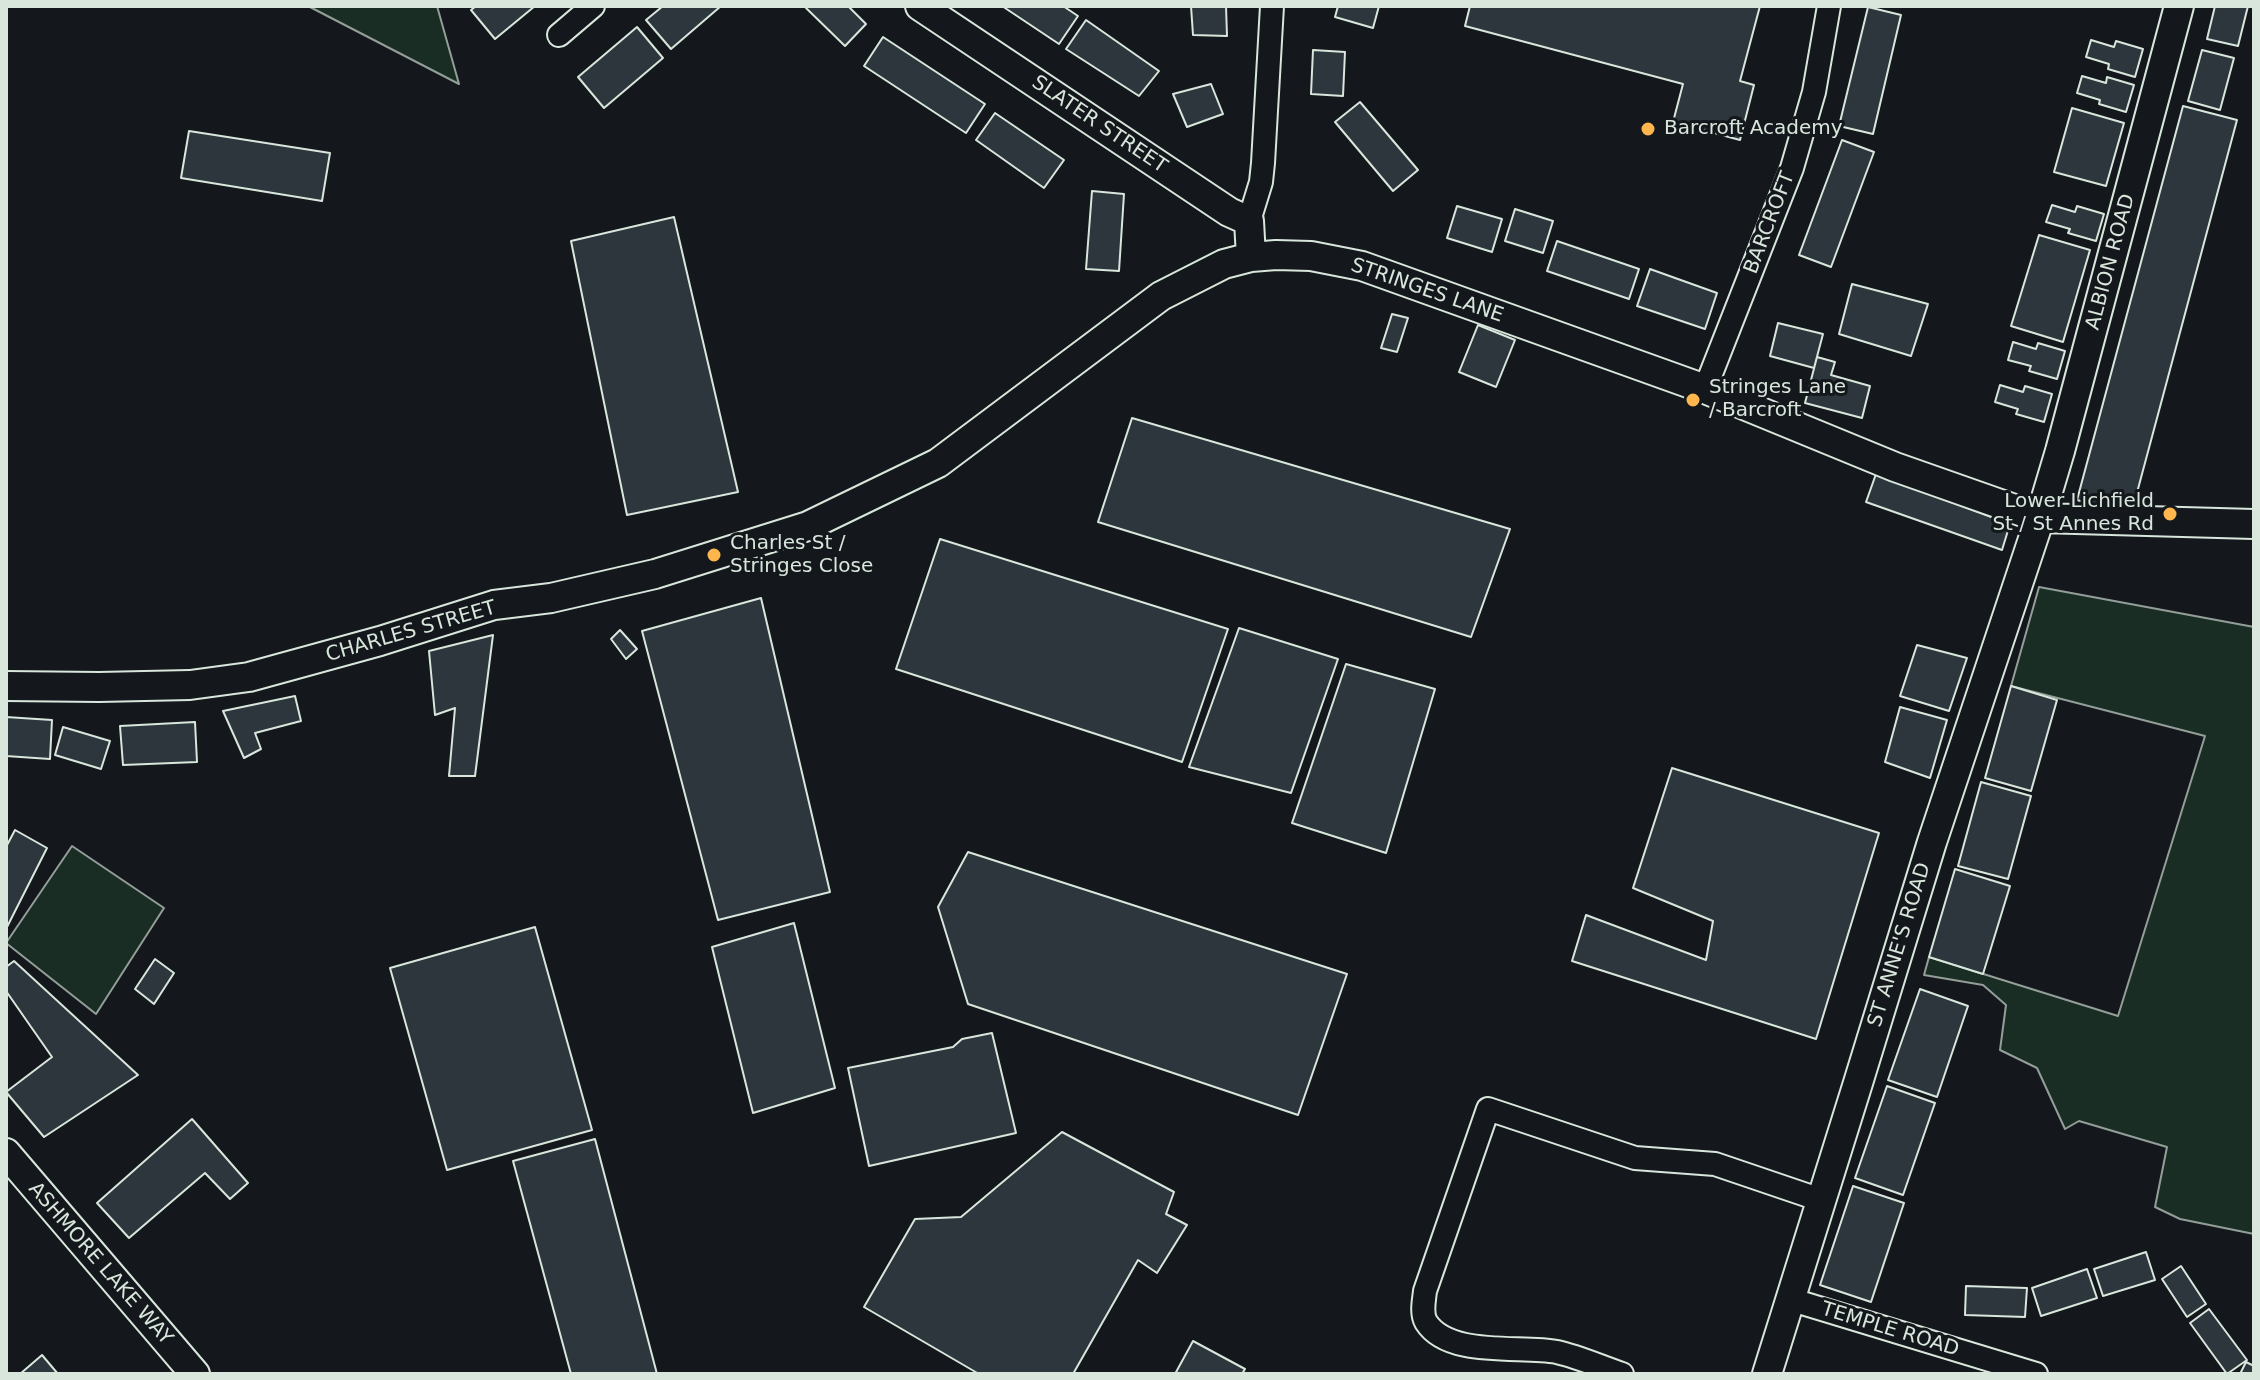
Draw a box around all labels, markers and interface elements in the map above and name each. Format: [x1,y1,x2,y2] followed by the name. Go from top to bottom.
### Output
[1027,71,1171,179] street label: SLATER STREET
[1664,117,1843,141] place label: Barcroft Academy
[1639,120,1657,138] marker: Barcroft Academy
[1740,169,1800,277] street label: BARCROFT
[2081,191,2141,333] street label: ALBION ROAD
[1348,254,1506,328] street label: STRINGES LANE
[1709,376,1846,423] place label: Stringes Lane / Barcroft
[1684,391,1702,409] marker: Stringes Lane / Barcroft
[1992,490,2154,537] place label: Lower Lichfield St / St Annes Rd
[2161,505,2179,523] marker: Lower Lichfield St / St Annes Rd
[730,532,873,579] place label: Charles St / Stringes Close
[705,546,723,564] marker: Charles St / Stringes Close
[323,596,499,668] street label: CHARLES STREET
[1864,860,1936,1030] street label: ST ANNE'S ROAD
[23,1178,177,1350] street label: ASHMORE LAKE WAY
[1818,1298,1962,1362] street label: TEMPLE ROAD

